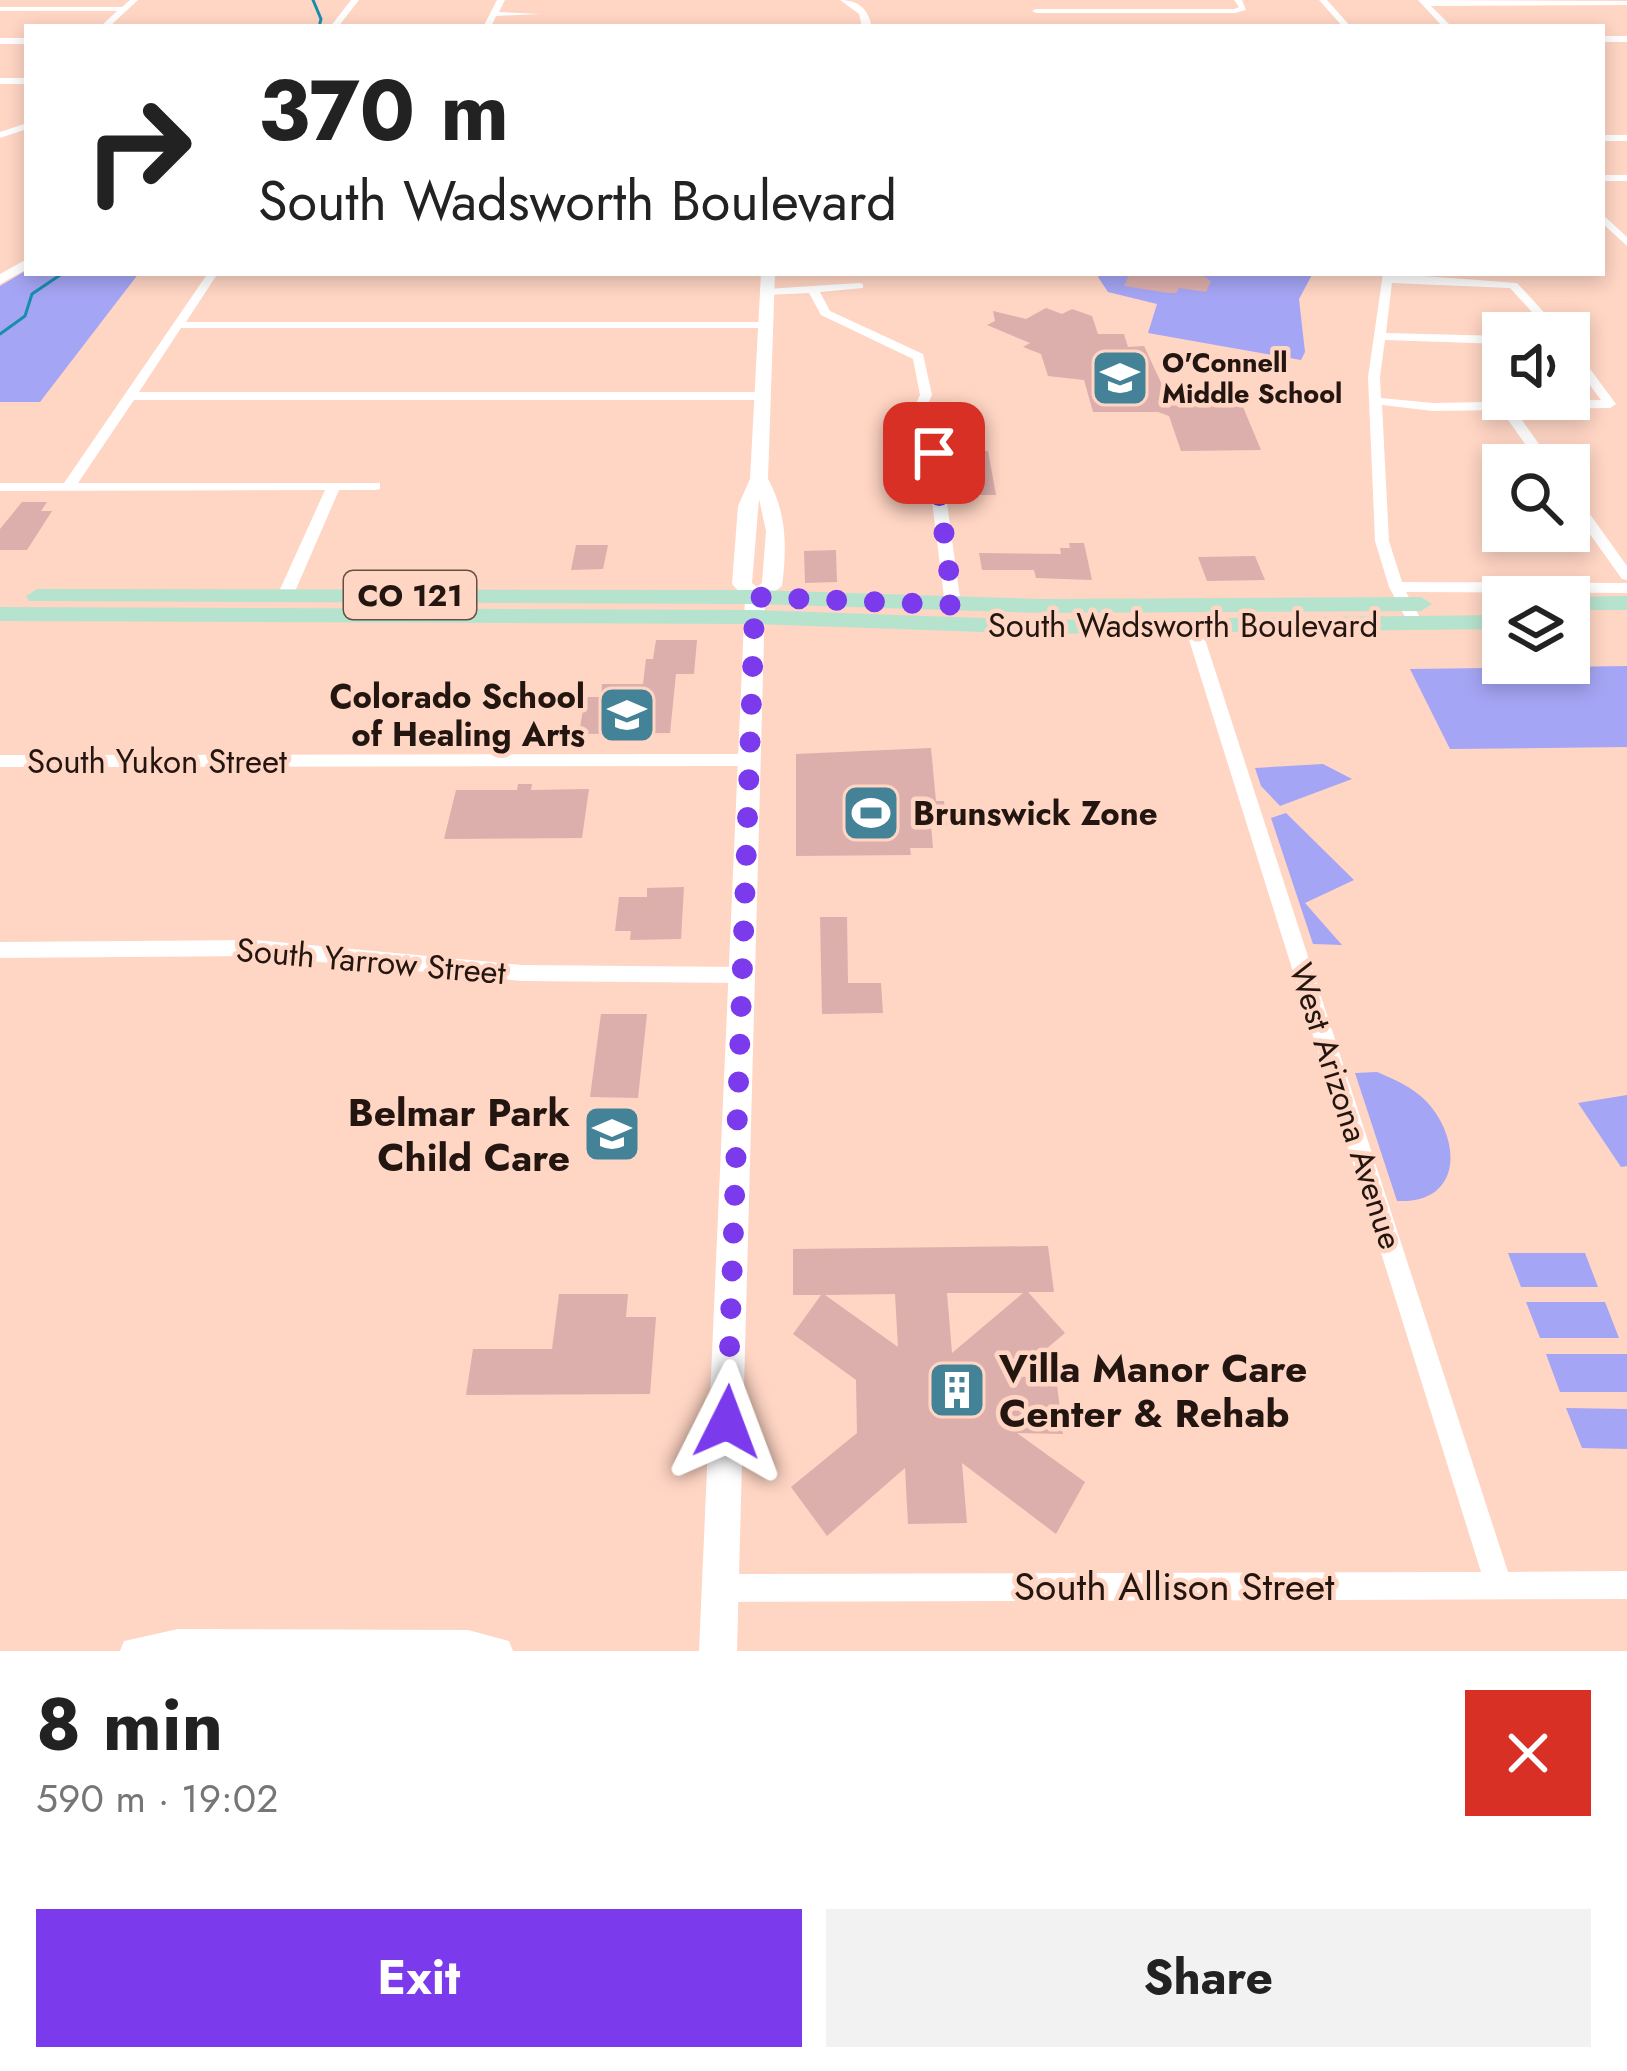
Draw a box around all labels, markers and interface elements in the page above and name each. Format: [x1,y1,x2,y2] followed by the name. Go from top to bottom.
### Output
[258,50,509,172] text: 370 m
[60,72,216,228] icon: right
[258,162,897,240] text: South Wadsworth Boulevard
[1482,312,1590,684] map controls
[1482,312,1590,420] button: sound
[1162,343,1342,413] place label: O'Connell Middle School
[1089,347,1151,409] school or university icon: O'Connell Middle School
[883,402,985,504] pin
[901,420,967,486] icon: arrive
[1482,444,1590,552] button: search
[344,571,476,619] road number: CO 121
[1482,576,1590,684] button: layers
[988,602,1378,649] street label: South Wadsworth Boulevard
[329,673,585,758] place label: Colorado School of Healing Arts
[596,684,658,746] school or university icon: Colorado School of Healing Arts
[27,738,287,785] street label: South Yukon Street
[840,782,902,844] sports icon: Brunswick Zone
[913,790,1158,837] place label: Brunswick Zone
[234,926,508,996] street label: South Yarrow Street
[1278,957,1414,1255] street label: West Arizona Avenue
[348,1084,570,1186] place label: Belmar Park Child Care
[581,1103,643,1165] school or university icon: Belmar Park Child Care
[998,1340,1307,1442] place label: Villa Manor Care Center & Rehab
[664,1359,790,1485] position arrow
[926,1359,988,1421] building icon: Villa Manor Care Center & Rehab
[1014,1558,1335,1615] street label: South Allison Street
[36,1673,223,1777] text: 8 min
[1465,1690,1591,1816] button: close
[36,1770,278,1827] text: 590 m · 19:02
[36,1909,802,2047] button: Exit
[826,1909,1591,2047] button: Share

